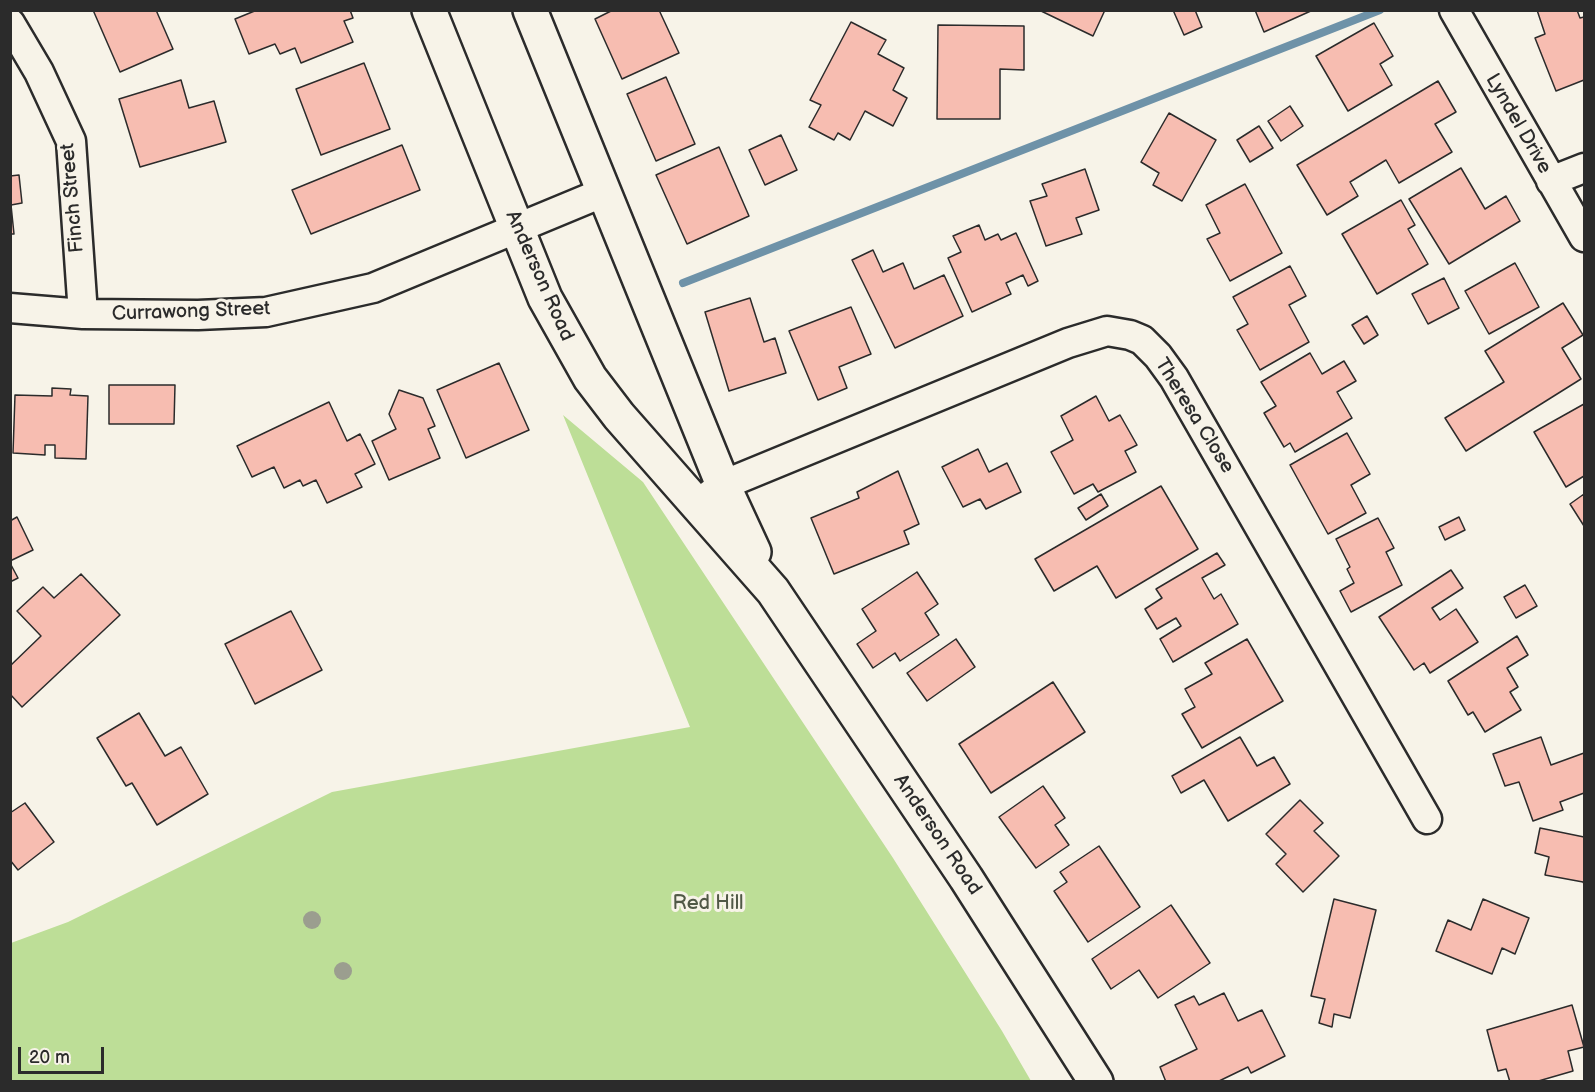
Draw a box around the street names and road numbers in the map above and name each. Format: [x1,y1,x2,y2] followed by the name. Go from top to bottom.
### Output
[1480,70,1556,178] street label: Lyndel Drive
[56,142,90,254] street label: Finch Street
[499,207,579,345] street label: Anderson Road
[111,297,271,327] street label: Currawong Street
[1149,354,1239,478] street label: Theresa Close
[888,770,986,900] street label: Anderson Road

